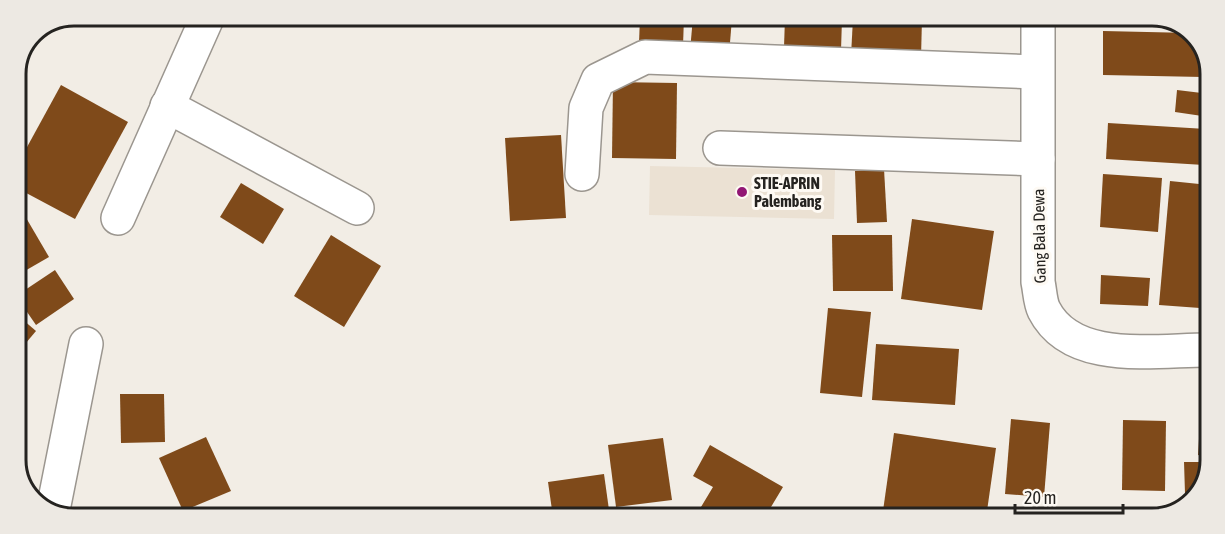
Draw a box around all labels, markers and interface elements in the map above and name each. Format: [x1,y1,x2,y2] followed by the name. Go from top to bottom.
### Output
[754,174,822,210] place label: STIE-APRIN Palembang
[735,185,749,199] marker: STIE-APRIN Palembang
[1029,189,1050,283] street label: Gang Bala Dewa
[1015,477,1123,515] scale bar
[1024,487,1056,508] text: 20 m

